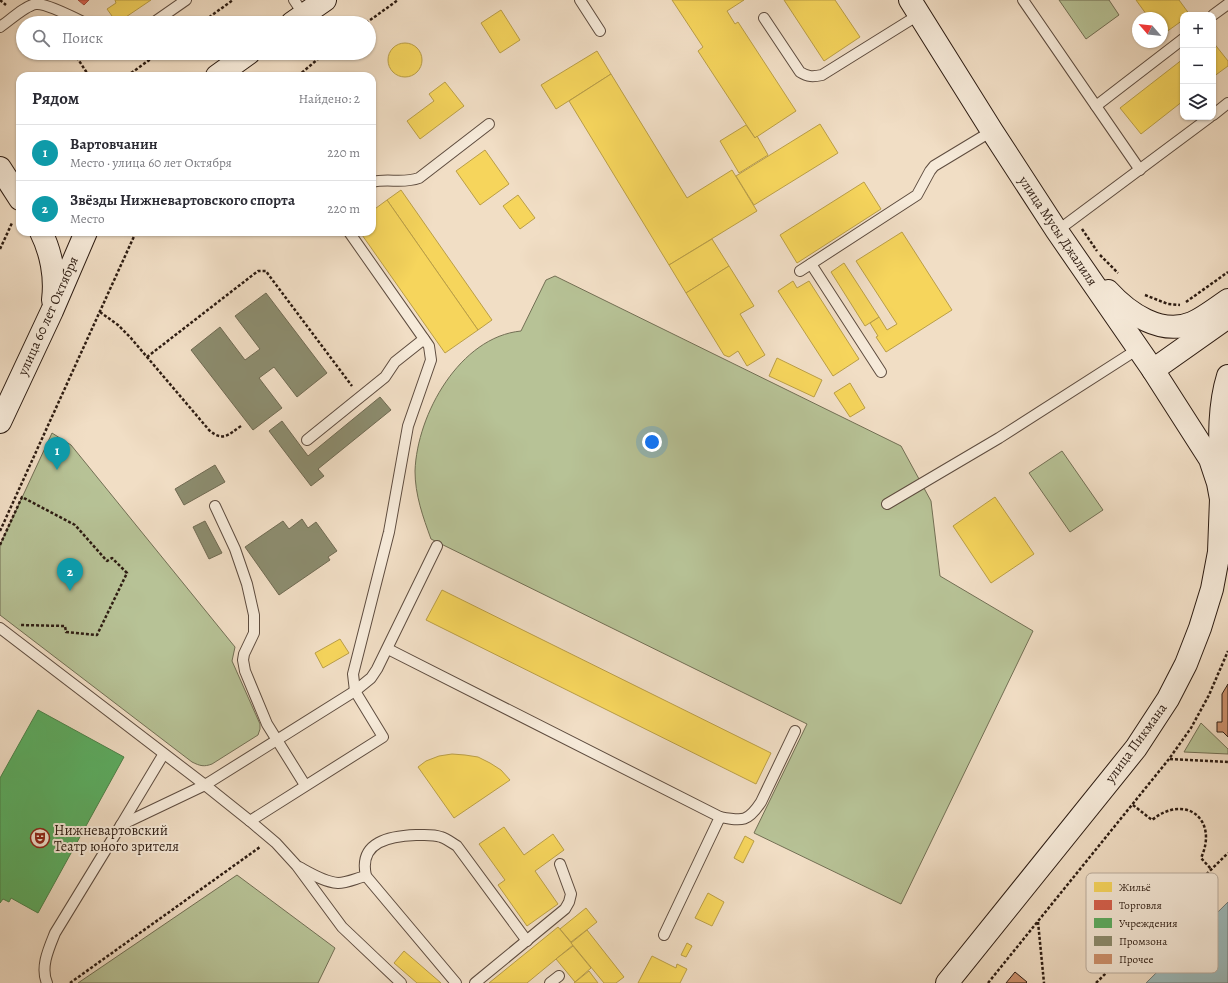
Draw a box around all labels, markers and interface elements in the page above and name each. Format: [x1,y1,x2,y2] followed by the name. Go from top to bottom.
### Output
[1132,12,1168,48] north arrow
[1180,12,1216,120] map controls
[1180,12,1216,48] button: +
[16,16,376,60] search box
[30,27,52,49] icon: search
[62,28,103,48] text: Поиск
[1180,48,1216,84] button: −
[1180,84,1216,120] button: layers
[32,87,79,110] text: Рядом
[299,90,360,107] text: Найдено: 2
[70,134,158,154] text: Вартовчанин
[43,144,47,161] text: 1
[327,144,360,161] text: 220 m
[70,154,232,171] text: Место · улица 60 лет Октября
[1014,171,1102,290] street label: улица Мусы Джалиля
[70,190,295,210] text: Звёзды Нижневартовского спорта
[42,200,48,217] text: 2
[327,200,360,217] text: 220 m
[70,210,105,227] text: Место
[13,253,83,380] street label: улица 60 лет Октября
[642,432,662,452] your location
[44,437,70,470] pin: 1
[57,558,83,591] pin: 2
[1100,699,1172,788] street label: улица Пикмана
[54,821,179,856] place label: Нижневартовский Театр юного зрителя
[29,827,51,849] theatre icon: Нижневартовский Театр юного зрителя
[1086,873,1218,973] legend
[1119,880,1151,895] text: Жильё
[1119,898,1162,913] text: Торговля
[1119,916,1178,931] text: Учреждения
[1119,934,1168,949] text: Промзона
[1119,952,1153,967] text: Прочее

